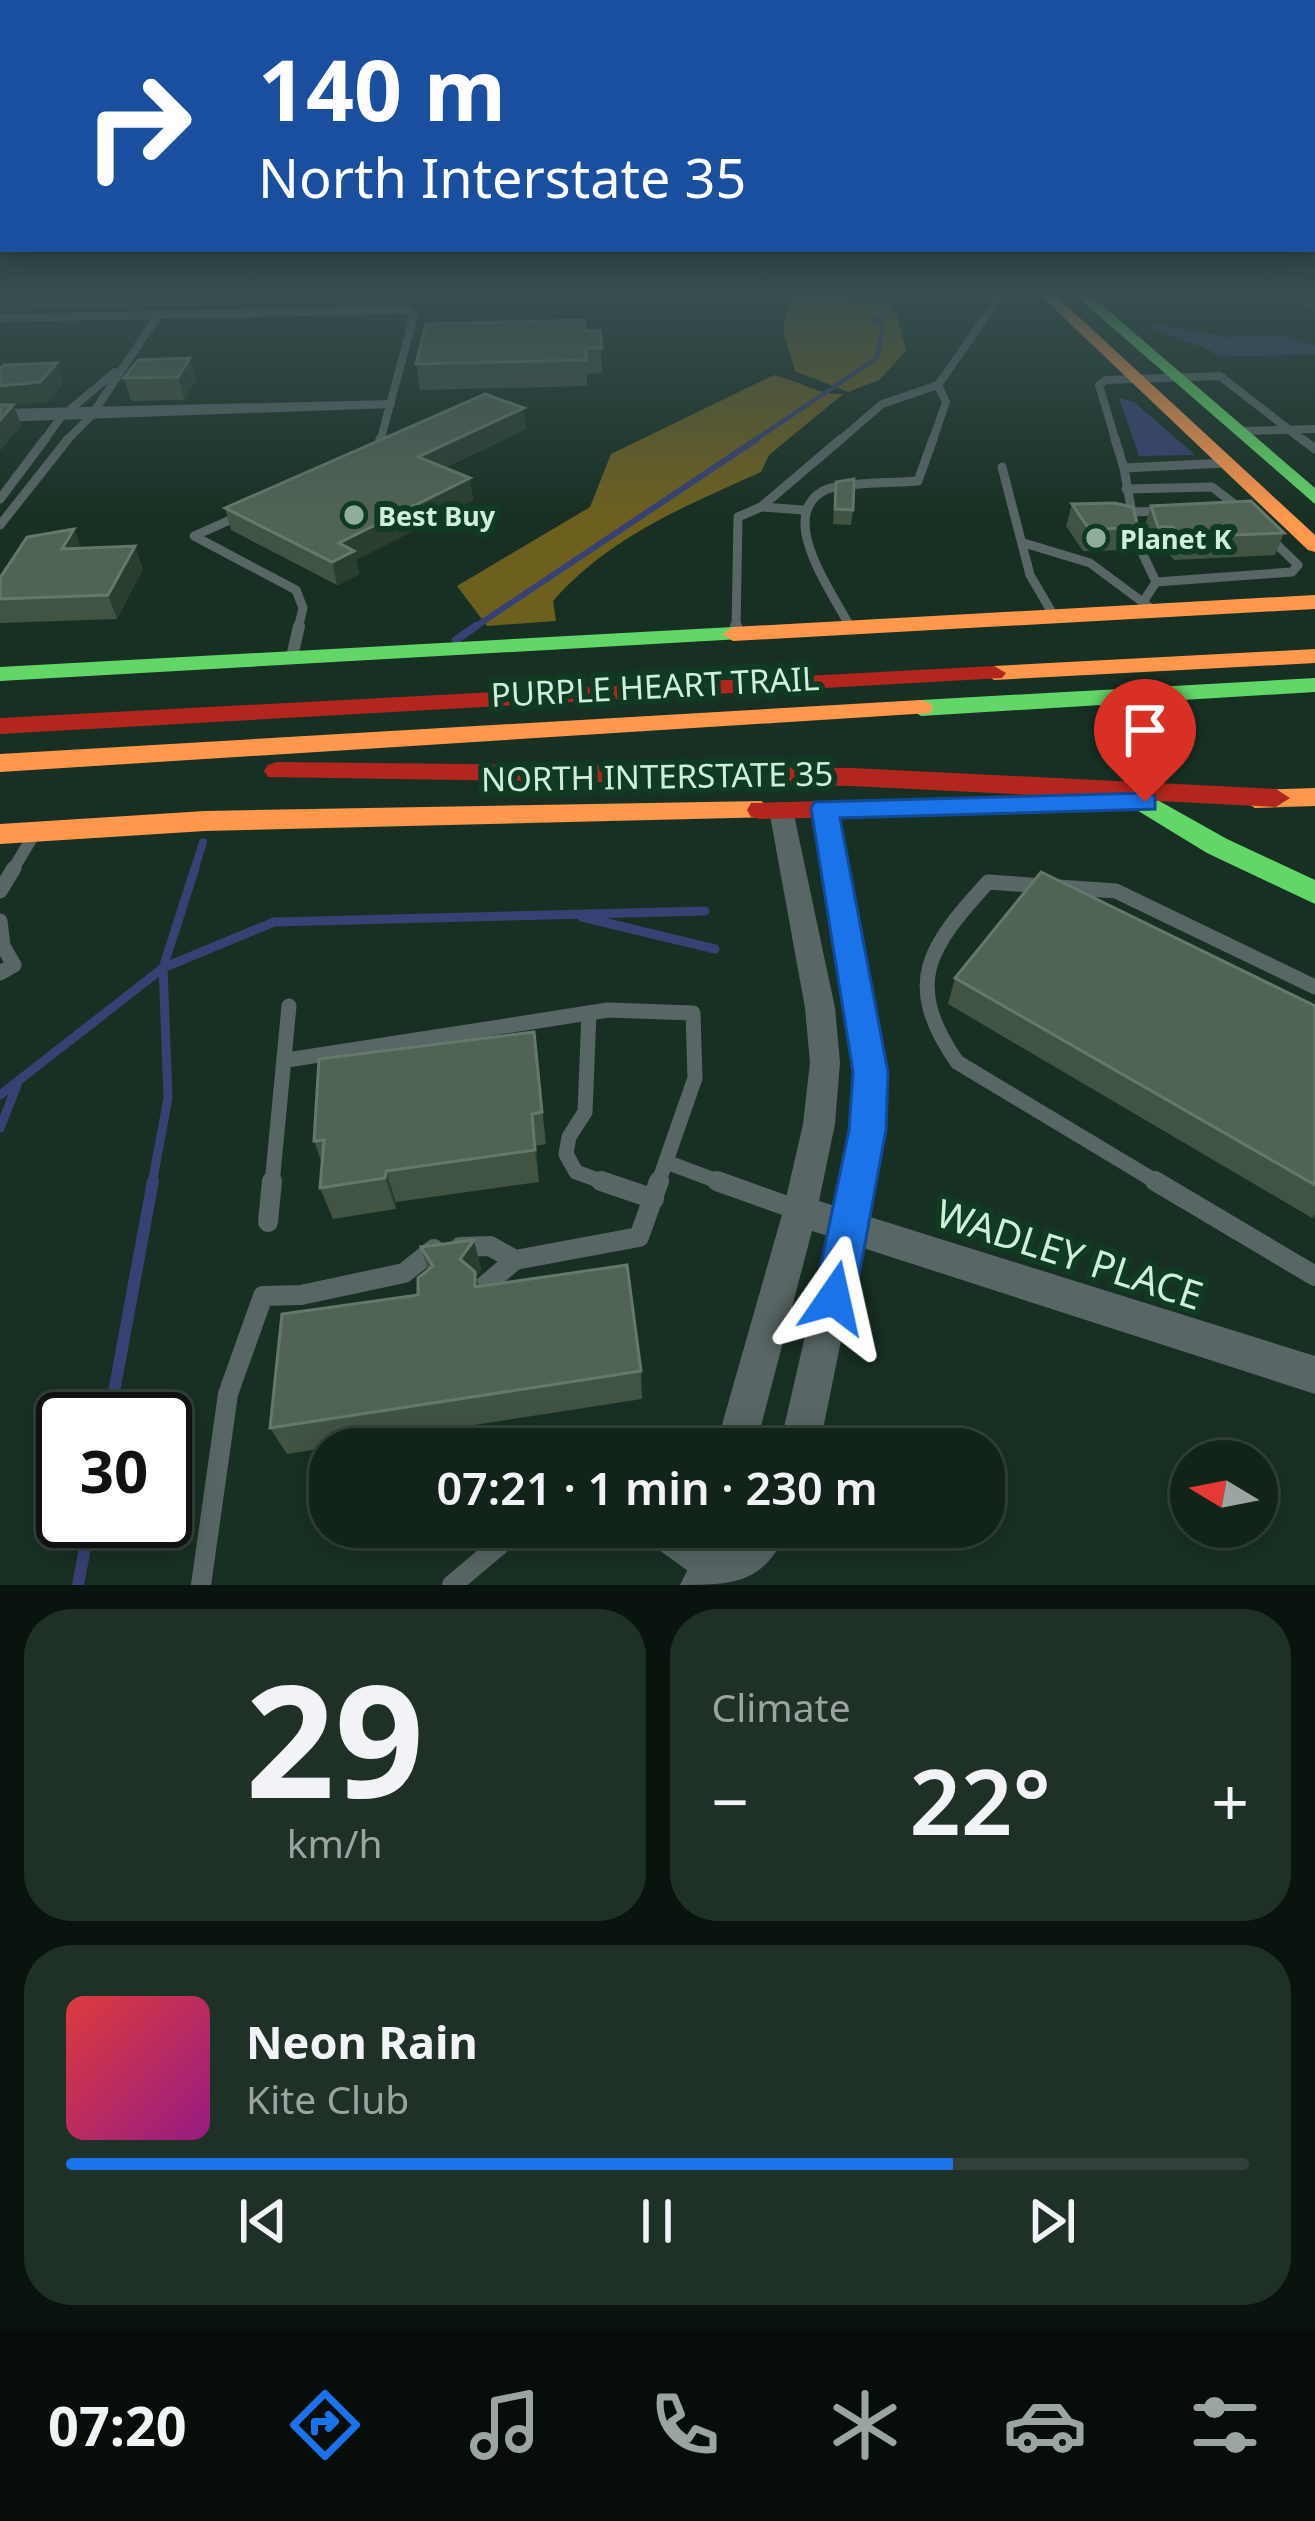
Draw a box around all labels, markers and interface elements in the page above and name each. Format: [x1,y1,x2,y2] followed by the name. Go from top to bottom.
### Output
[258,31,506,146] text: 140 m
[60,48,216,204] icon: right
[258,140,746,214] text: North Interstate 35
[378,497,496,534] place label: Best Buy
[341,502,367,528] marker: Best Buy
[1120,520,1231,557] place label: Planet K
[1083,525,1109,551] marker: Planet K
[490,655,820,717] street label: PURPLE HEART TRAIL
[1094,679,1196,802] pin
[1112,697,1178,763] icon: arrive
[481,750,833,802] street label: NORTH INTERSTATE 35
[930,1185,1210,1321] street label: WADLEY PLACE
[771,1235,897,1361] position arrow
[36,1392,192,1548] speed limit sign: 30
[1170,1440,1278,1548] north arrow
[1170,1440,1278,1548] map controls
[436,1457,878,1518] text: 07:21 · 1 min · 230 m
[246,1631,424,1844] text: 29
[712,1680,851,1733] text: Climate
[910,1739,1051,1861] text: 22°
[712,1755,749,1845] text: −
[1211,1755,1249,1845] text: +
[287,1816,383,1869] text: km/h
[246,2011,478,2072] text: Neon Rain
[246,2072,409,2125] text: Kite Club
[230,2188,296,2254] icon: previous
[624,2188,690,2254] icon: pause
[1019,2188,1085,2254] icon: next
[283,2383,367,2467] icon: directions
[463,2383,547,2467] icon: music
[643,2383,727,2467] icon: phone
[823,2383,907,2467] icon: climate
[1003,2383,1087,2467] icon: car
[1183,2383,1267,2467] icon: filters
[48,2388,187,2462] text: 07:20

